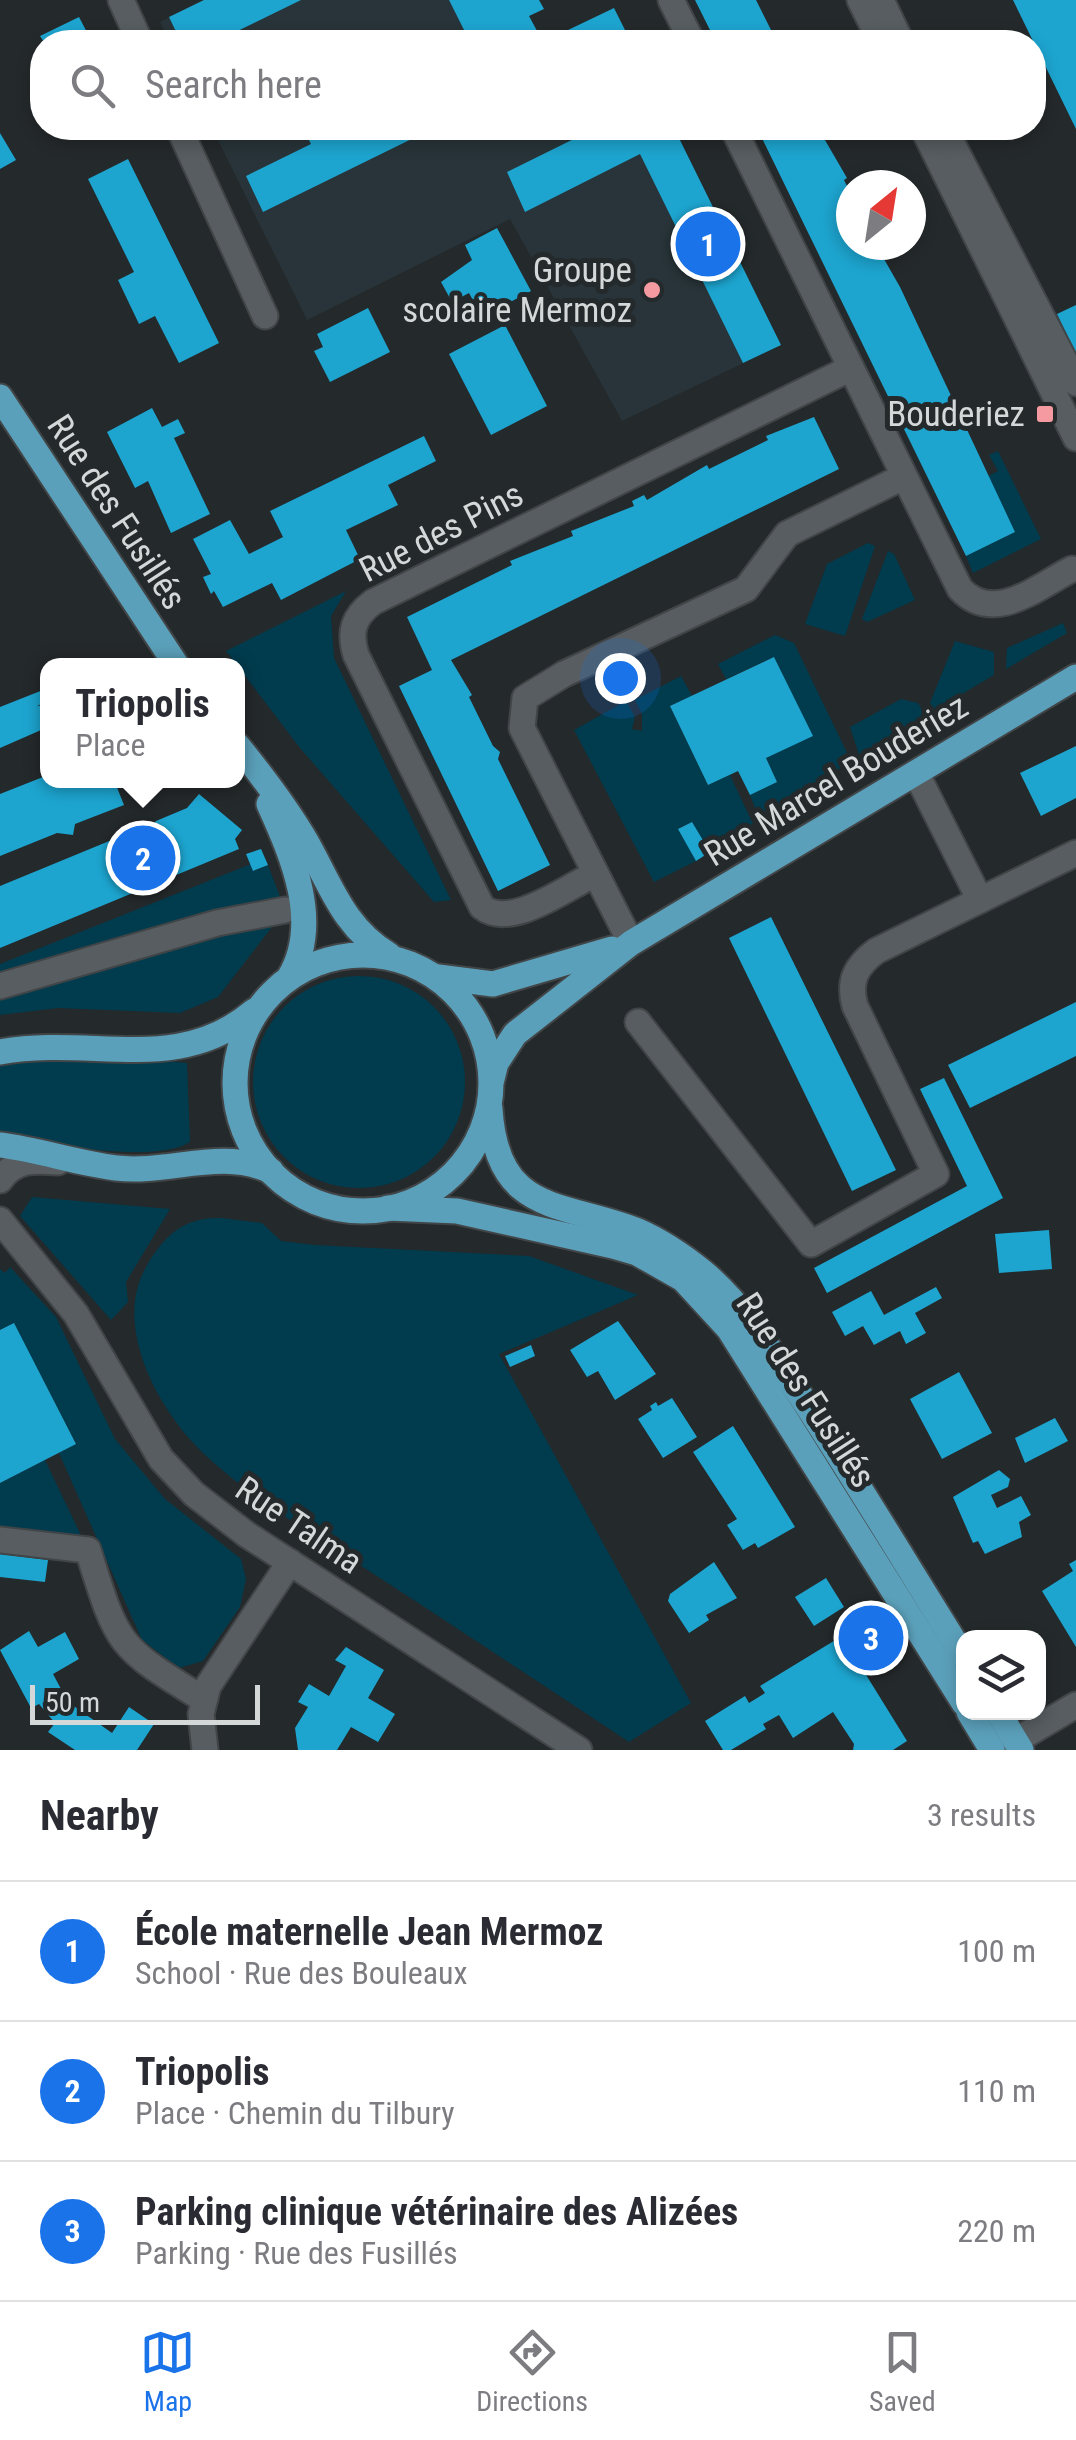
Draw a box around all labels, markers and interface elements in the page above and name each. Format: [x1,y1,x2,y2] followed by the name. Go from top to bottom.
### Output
[30,30,1046,140] search box
[65,58,120,113] icon: search
[145,63,322,107] text: Search here
[836,170,926,260] north arrow
[676,206,740,282] pin: 1
[402,250,632,331] place label: Groupe scolaire Mermoz
[641,279,663,301] marker: Groupe scolaire Mermoz
[887,394,1025,435] place label: Bouderiez
[1034,403,1056,425] marker: Bouderiez
[39,407,195,617] street label: Rue des Fusillés
[353,474,530,591] street label: Rue des Pins
[595,653,646,704] your location
[40,658,245,788] popup
[75,682,210,726] text: Triopolis
[697,686,975,875] street label: Rue Marcel Bouderiez
[75,726,145,764] text: Place
[110,820,176,896] pin: 2
[728,1285,884,1495] street label: Rue des Fusillés
[228,1468,370,1583] street label: Rue Talma
[838,1600,904,1676] pin: 3
[956,1630,1046,1720] map controls
[956,1630,1046,1720] button: layers
[30,1680,260,1724] scale bar
[45,1686,100,1719] text: 50 m
[40,1791,159,1840] text: Nearby
[927,1796,1036,1834] text: 3 results
[135,1910,603,1954] text: École maternelle Jean Mermoz
[64,1932,81,1970] text: 1
[957,1932,1036,1970] text: 100 m
[135,1954,468,1992] text: School · Rue des Bouleaux
[135,2050,270,2094] text: Triopolis
[64,2072,81,2110] text: 2
[957,2072,1036,2110] text: 110 m
[135,2094,455,2132] text: Place · Chemin du Tilbury
[135,2190,738,2234] text: Parking clinique vétérinaire des Alizées
[64,2212,81,2250] text: 3
[957,2212,1036,2250] text: 220 m
[135,2234,458,2272] text: Parking · Rue des Fusillés
[140,2325,195,2418] tab: Map
[476,2325,588,2418] tab: Directions
[869,2325,936,2418] tab: Saved

